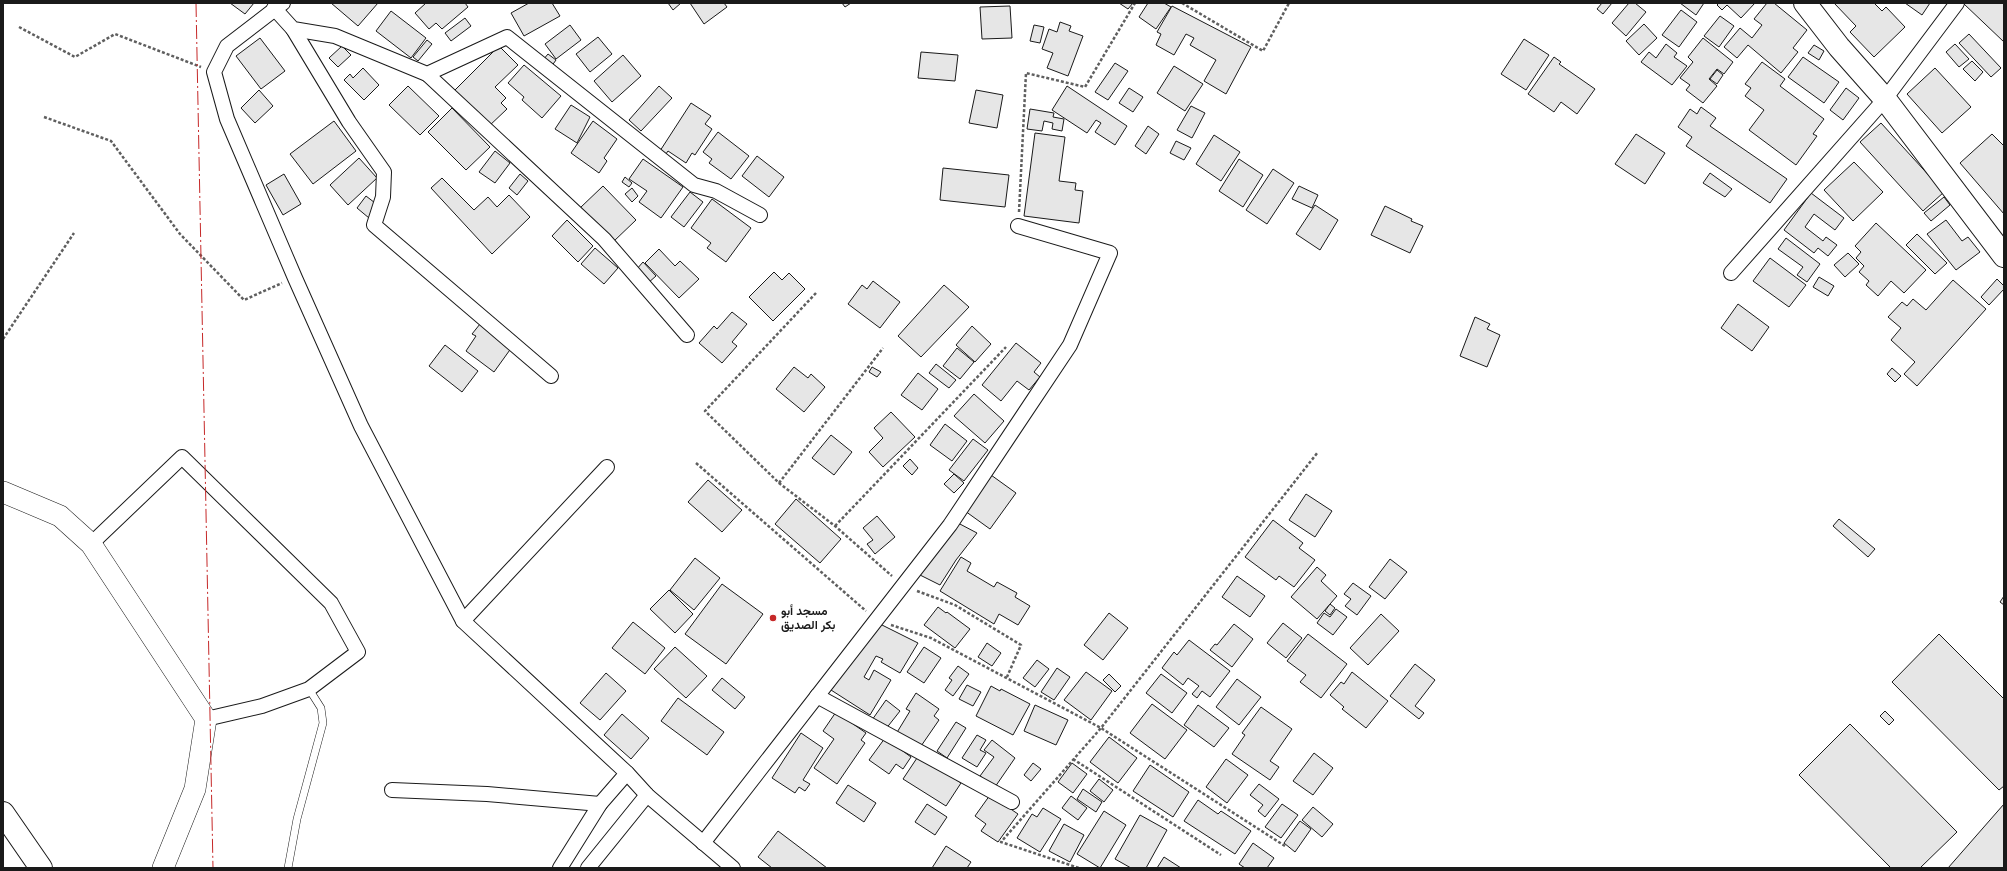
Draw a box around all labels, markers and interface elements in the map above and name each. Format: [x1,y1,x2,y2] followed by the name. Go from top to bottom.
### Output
[781,602,836,633] place label: مسجد أبو بكر الصديق
[768,613,778,623] marker: مسجد أبو بكر الصديق

